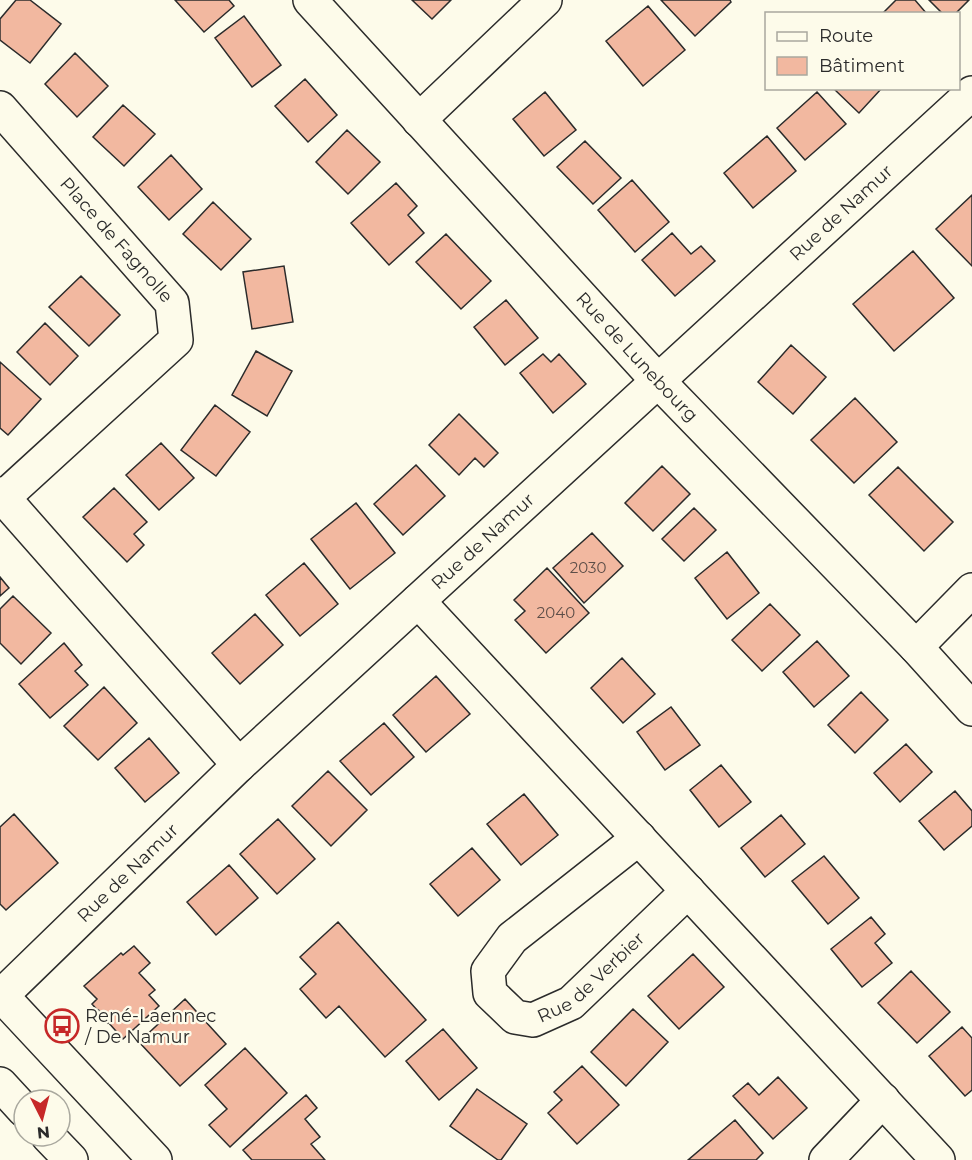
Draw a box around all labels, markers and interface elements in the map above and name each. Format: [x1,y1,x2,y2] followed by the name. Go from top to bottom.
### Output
[765,12,960,90] legend
[819,25,873,47] text: Route
[819,55,905,77] text: Bâtiment
[785,160,897,266] street label: Rue de Namur
[55,173,178,307] street label: Place de Fagnolle
[571,288,702,426] street label: Rue de Lunebourg
[427,489,539,594] street label: Rue de Namur
[570,558,606,577] house number: 2030
[537,603,575,622] house number: 2040
[73,819,183,927] street label: Rue de Namur
[534,928,649,1028] street label: Rue de Verbier
[84,1005,216,1048] place label: René-Laennec / De Namur
[44,1008,80,1044] bus stop icon: René-Laennec / De Namur
[12,1088,72,1148] north arrow
[36,1122,51,1143] text: N

